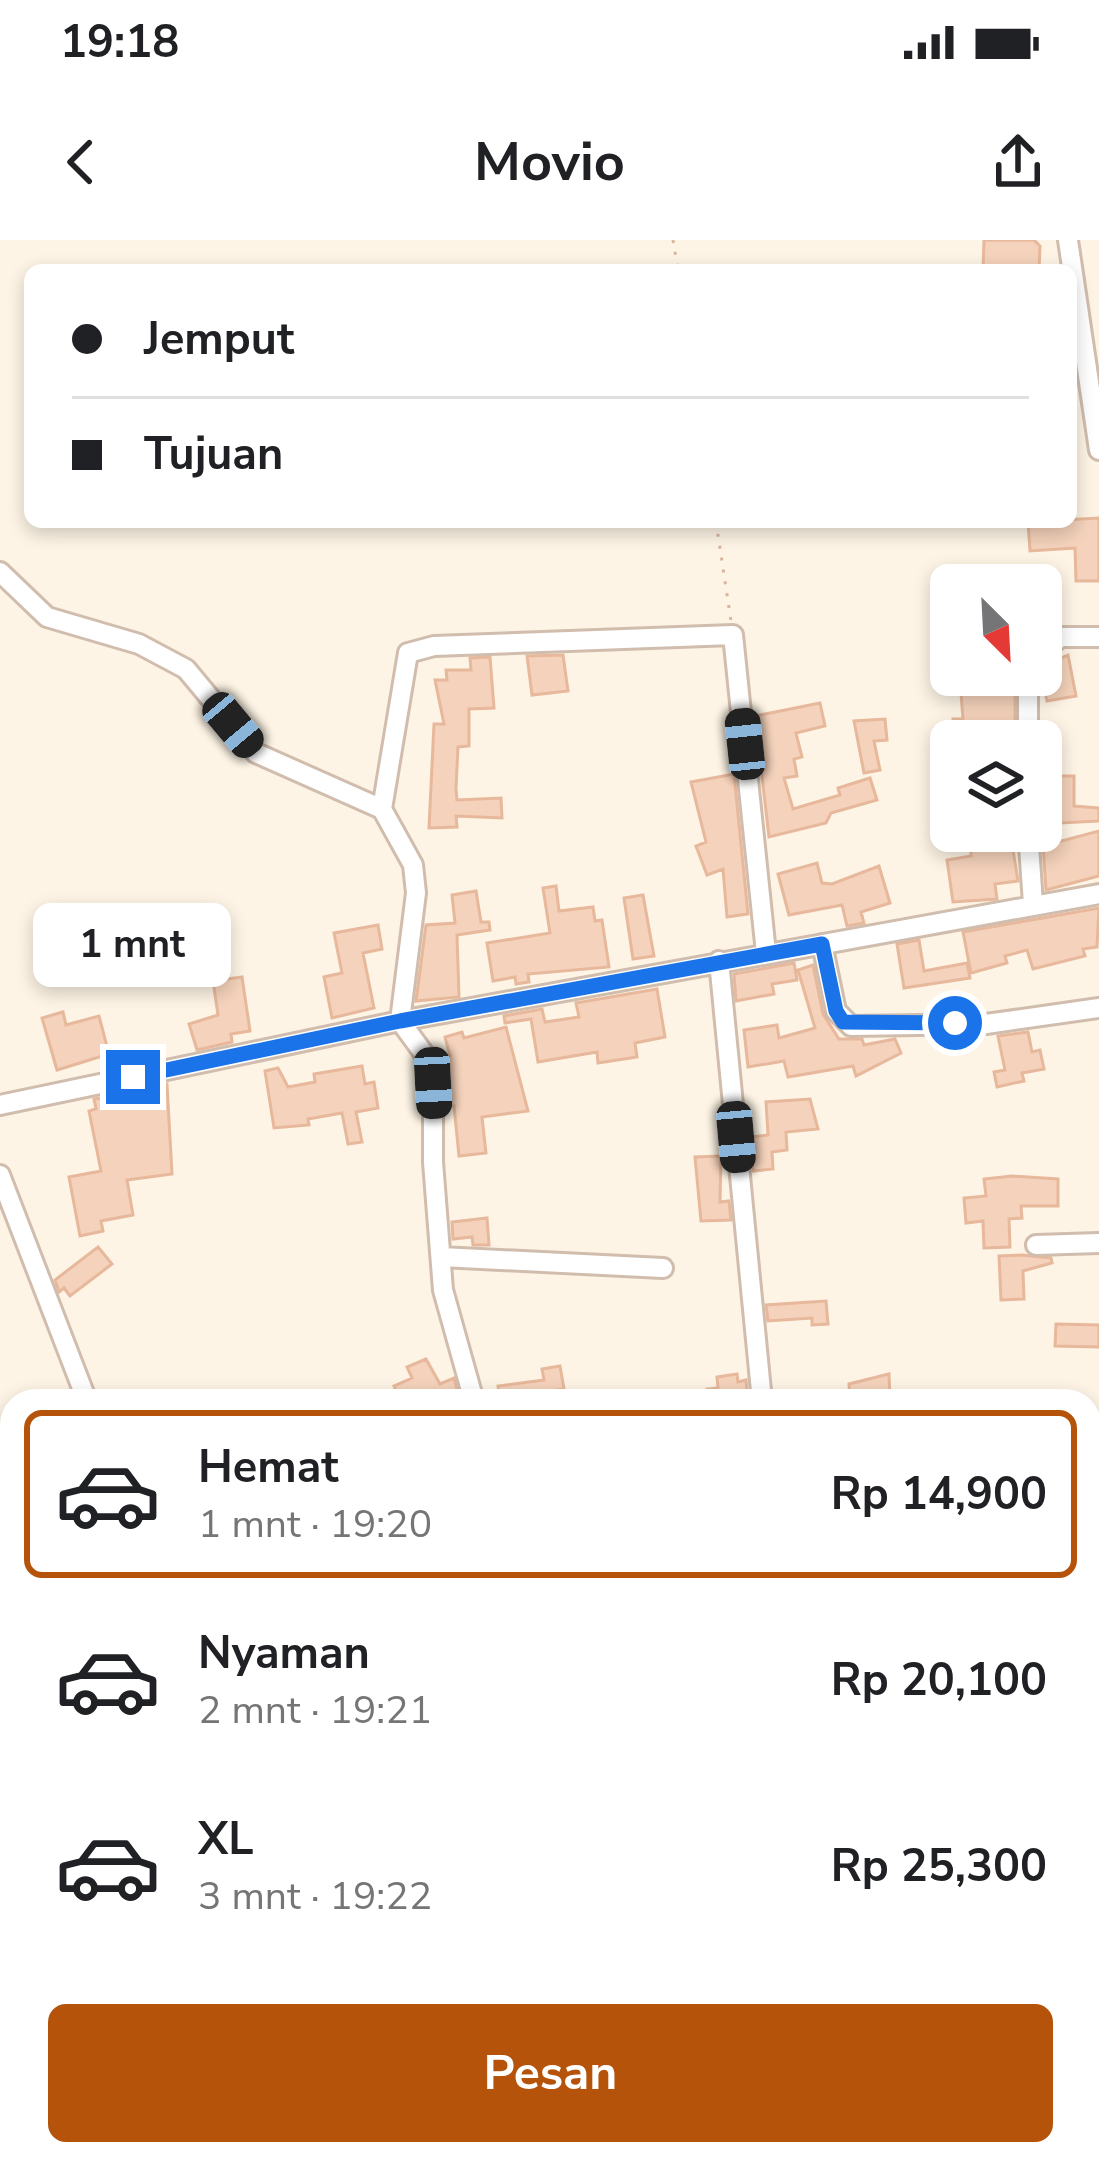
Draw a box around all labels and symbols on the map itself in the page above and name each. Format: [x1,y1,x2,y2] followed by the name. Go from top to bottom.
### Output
[930,564,1062,696] north arrow
[196,686,270,764] car
[723,706,767,782] car
[34,903,232,987] callout: 1 mnt
[928,996,982,1050] route start
[413,1046,453,1120] car
[106,1050,160,1104] route end
[715,1100,757,1174] car

